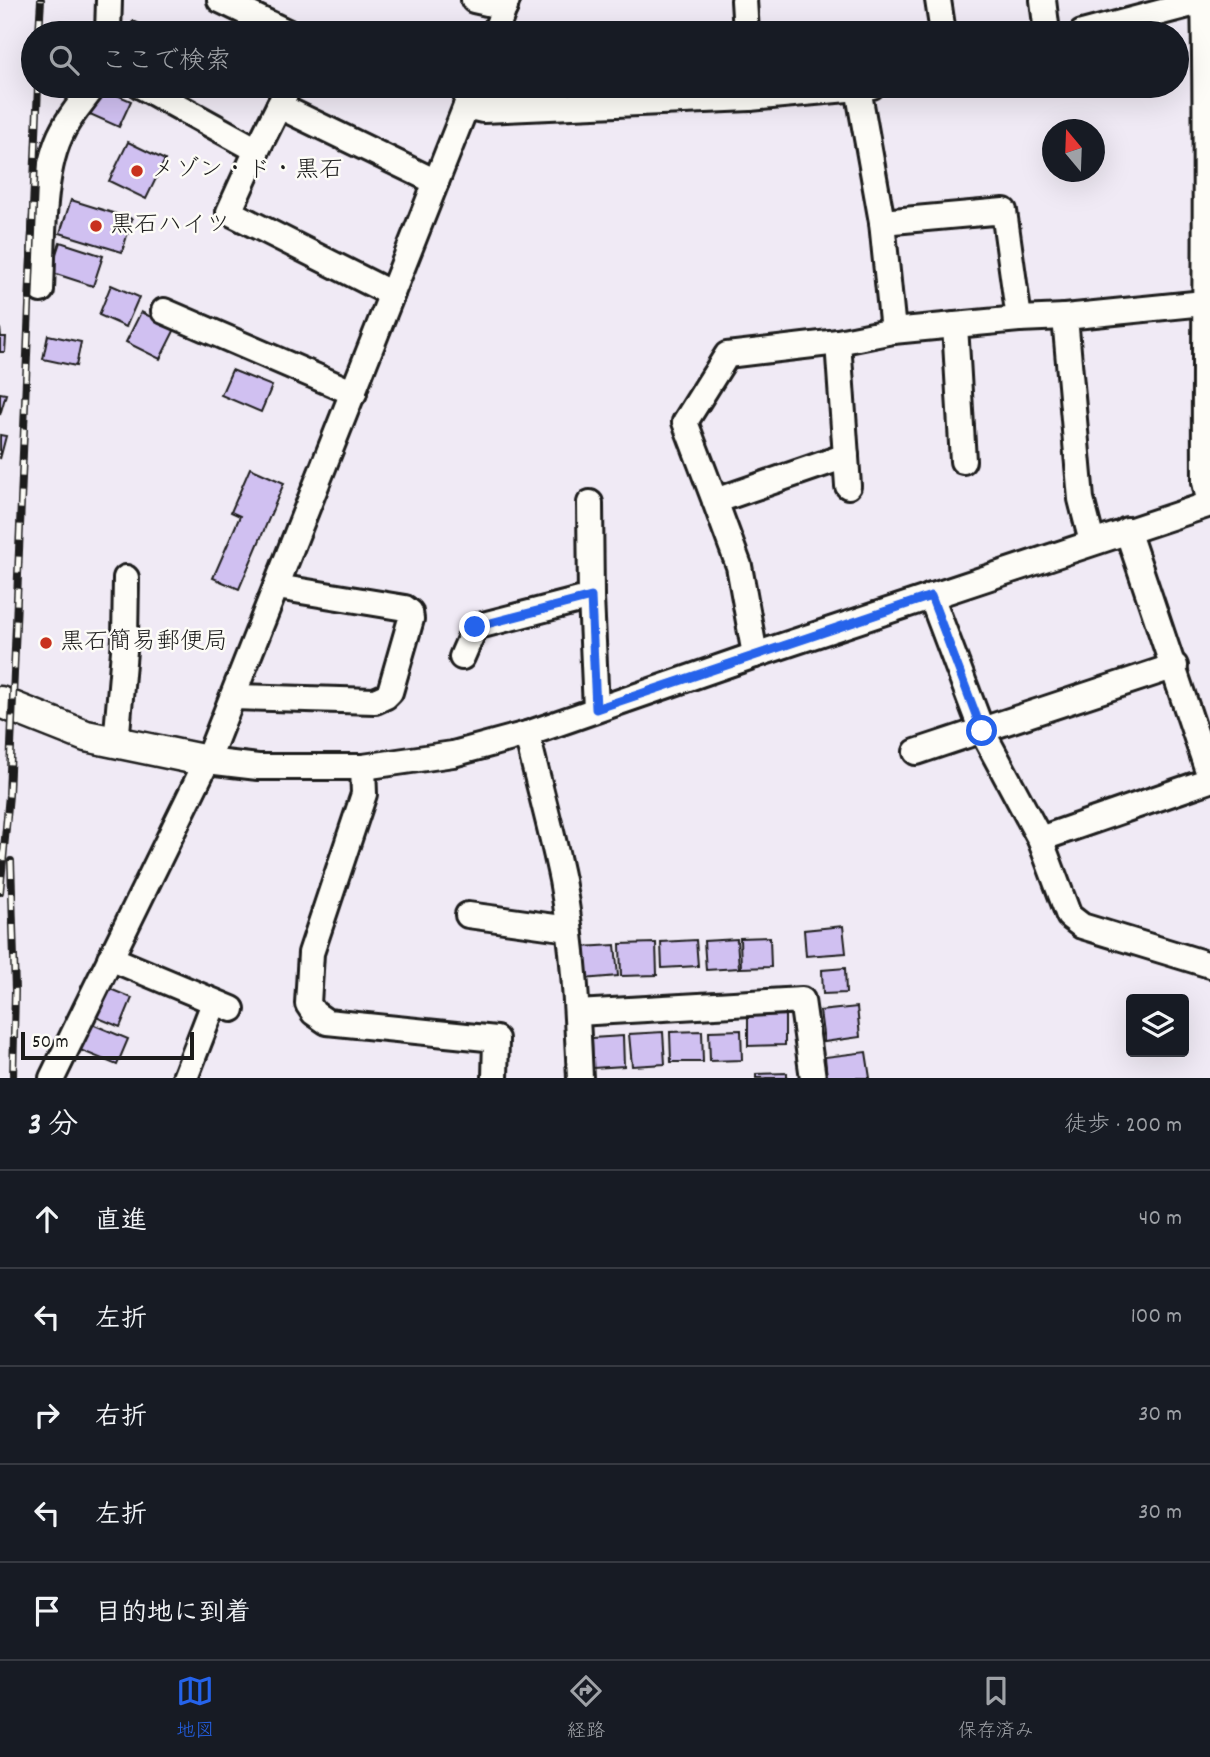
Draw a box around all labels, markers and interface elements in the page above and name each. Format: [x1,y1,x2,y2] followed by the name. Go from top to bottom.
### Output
[21,21,1189,98] search box
[45,41,83,79] icon: search
[101,44,231,81] text: ここで検索
[1042,119,1105,182] north arrow
[151,154,343,188] place label: メゾン・ド・黒石
[129,163,145,179] marker: メゾン・ド・黒石
[110,209,230,243] place label: 黒石ハイツ
[88,218,104,234] marker: 黒石ハイツ
[459,611,490,642] route end
[60,626,228,660] place label: 黒石簡易郵便局
[38,635,54,651] marker: 黒石簡易郵便局
[966,715,997,746] route start
[1126,994,1189,1057] map controls
[1126,994,1189,1057] button: layers
[21,1029,194,1061] scale bar
[32,1030,69,1057] text: 50 m
[28,1106,78,1149] text: 3 分
[1064,1110,1182,1143] text: 徒歩 · 200 m
[28,1200,66,1238] icon: ahead
[1139,1203,1182,1236] text: 40 m
[95,1204,147,1241] text: 直進
[28,1298,66,1336] icon: left
[1131,1301,1182,1334] text: 100 m
[95,1302,147,1339] text: 左折
[28,1396,66,1434] icon: right
[1138,1399,1182,1432] text: 30 m
[95,1400,147,1437] text: 右折
[28,1494,66,1532] icon: left
[1138,1497,1182,1530] text: 30 m
[95,1498,147,1535] text: 左折
[28,1592,66,1630] icon: arrive
[95,1596,251,1633] text: 目的地に到着
[176,1672,214,1746] tab: 地図
[567,1672,605,1746] tab: 経路
[958,1672,1034,1746] tab: 保存済み

